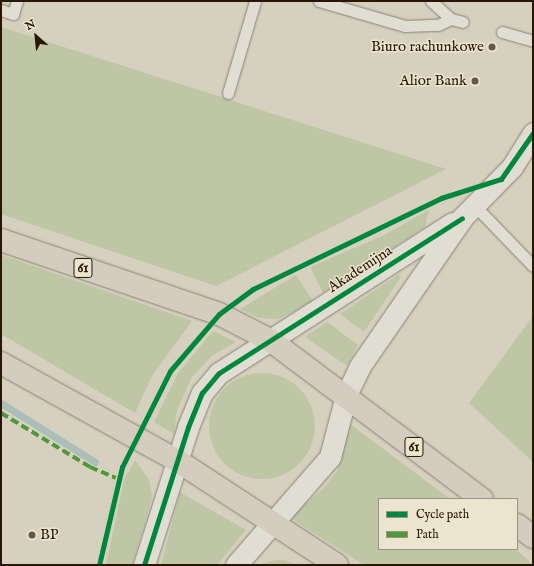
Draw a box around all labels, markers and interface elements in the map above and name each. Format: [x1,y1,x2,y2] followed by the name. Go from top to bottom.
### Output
[16,16,56,56] north arrow
[23,17,38,34] text: N
[371,38,484,56] place label: Biuro rachunkowe
[487,42,497,52] marker: Biuro rachunkowe
[400,72,467,90] place label: Alior Bank
[470,76,480,86] marker: Alior Bank
[324,242,396,296] street label: Akademijna
[73,256,93,280] road number: 61
[404,435,424,459] road number: 61
[378,498,518,550] legend
[416,507,469,522] text: Cycle path
[40,526,59,544] place label: BP
[416,527,439,542] text: Path
[27,530,37,540] marker: BP

